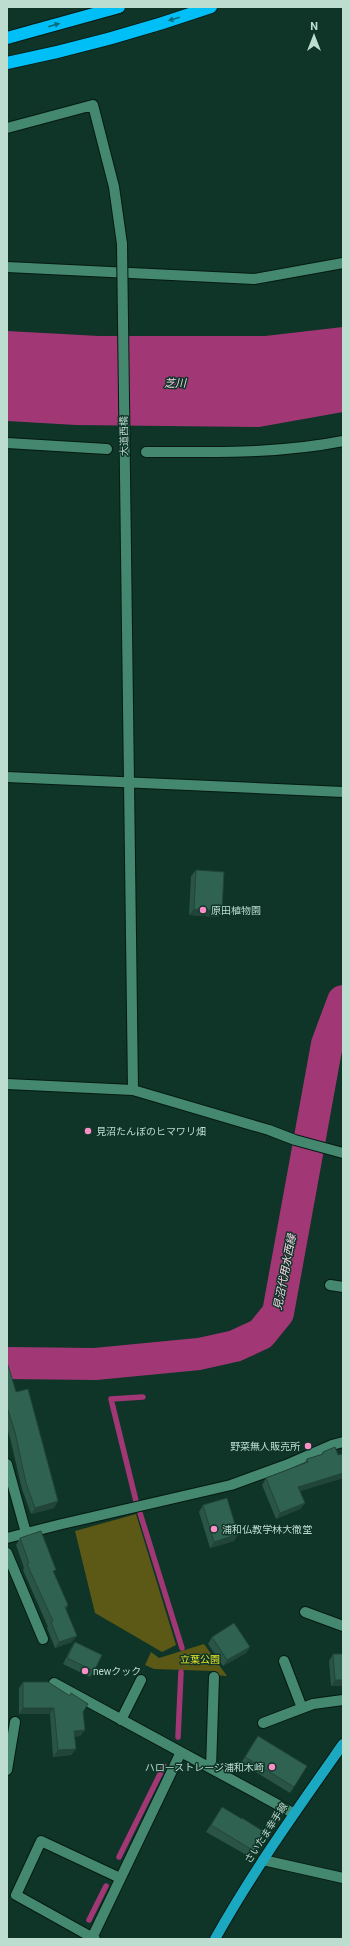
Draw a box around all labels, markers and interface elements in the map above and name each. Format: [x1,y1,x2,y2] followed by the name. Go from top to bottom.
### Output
[168,16,180,22] one-way arrow
[294,16,334,56] north arrow
[310,20,318,33] text: N
[49,22,61,28] one-way arrow
[164,377,187,390] water label: 芝川
[118,416,130,456] street label: 大道西橋
[198,905,208,915] marker: 原田植物園
[211,905,261,916] place label: 原田植物園
[83,1126,93,1136] marker: 見沼たんぼのヒマワリ畑
[96,1126,206,1137] place label: 見沼たんぼのヒマワリ畑
[271,1231,299,1311] water label: 見沼代用水西縁
[230,1441,300,1452] place label: 野菜無人販売所
[303,1441,313,1451] marker: 野菜無人販売所
[209,1524,219,1534] marker: 浦和仏教学林大徹堂
[222,1524,312,1535] place label: 浦和仏教学林大徹堂
[180,1654,220,1665] park label: 立葉公園
[80,1666,90,1676] marker: newクック
[93,1666,141,1677] place label: newクック
[145,1762,264,1773] place label: ハローストレージ浦和木崎
[267,1762,277,1772] marker: ハローストレージ浦和木崎
[242,1801,290,1865] street label: さいたま幸手線

